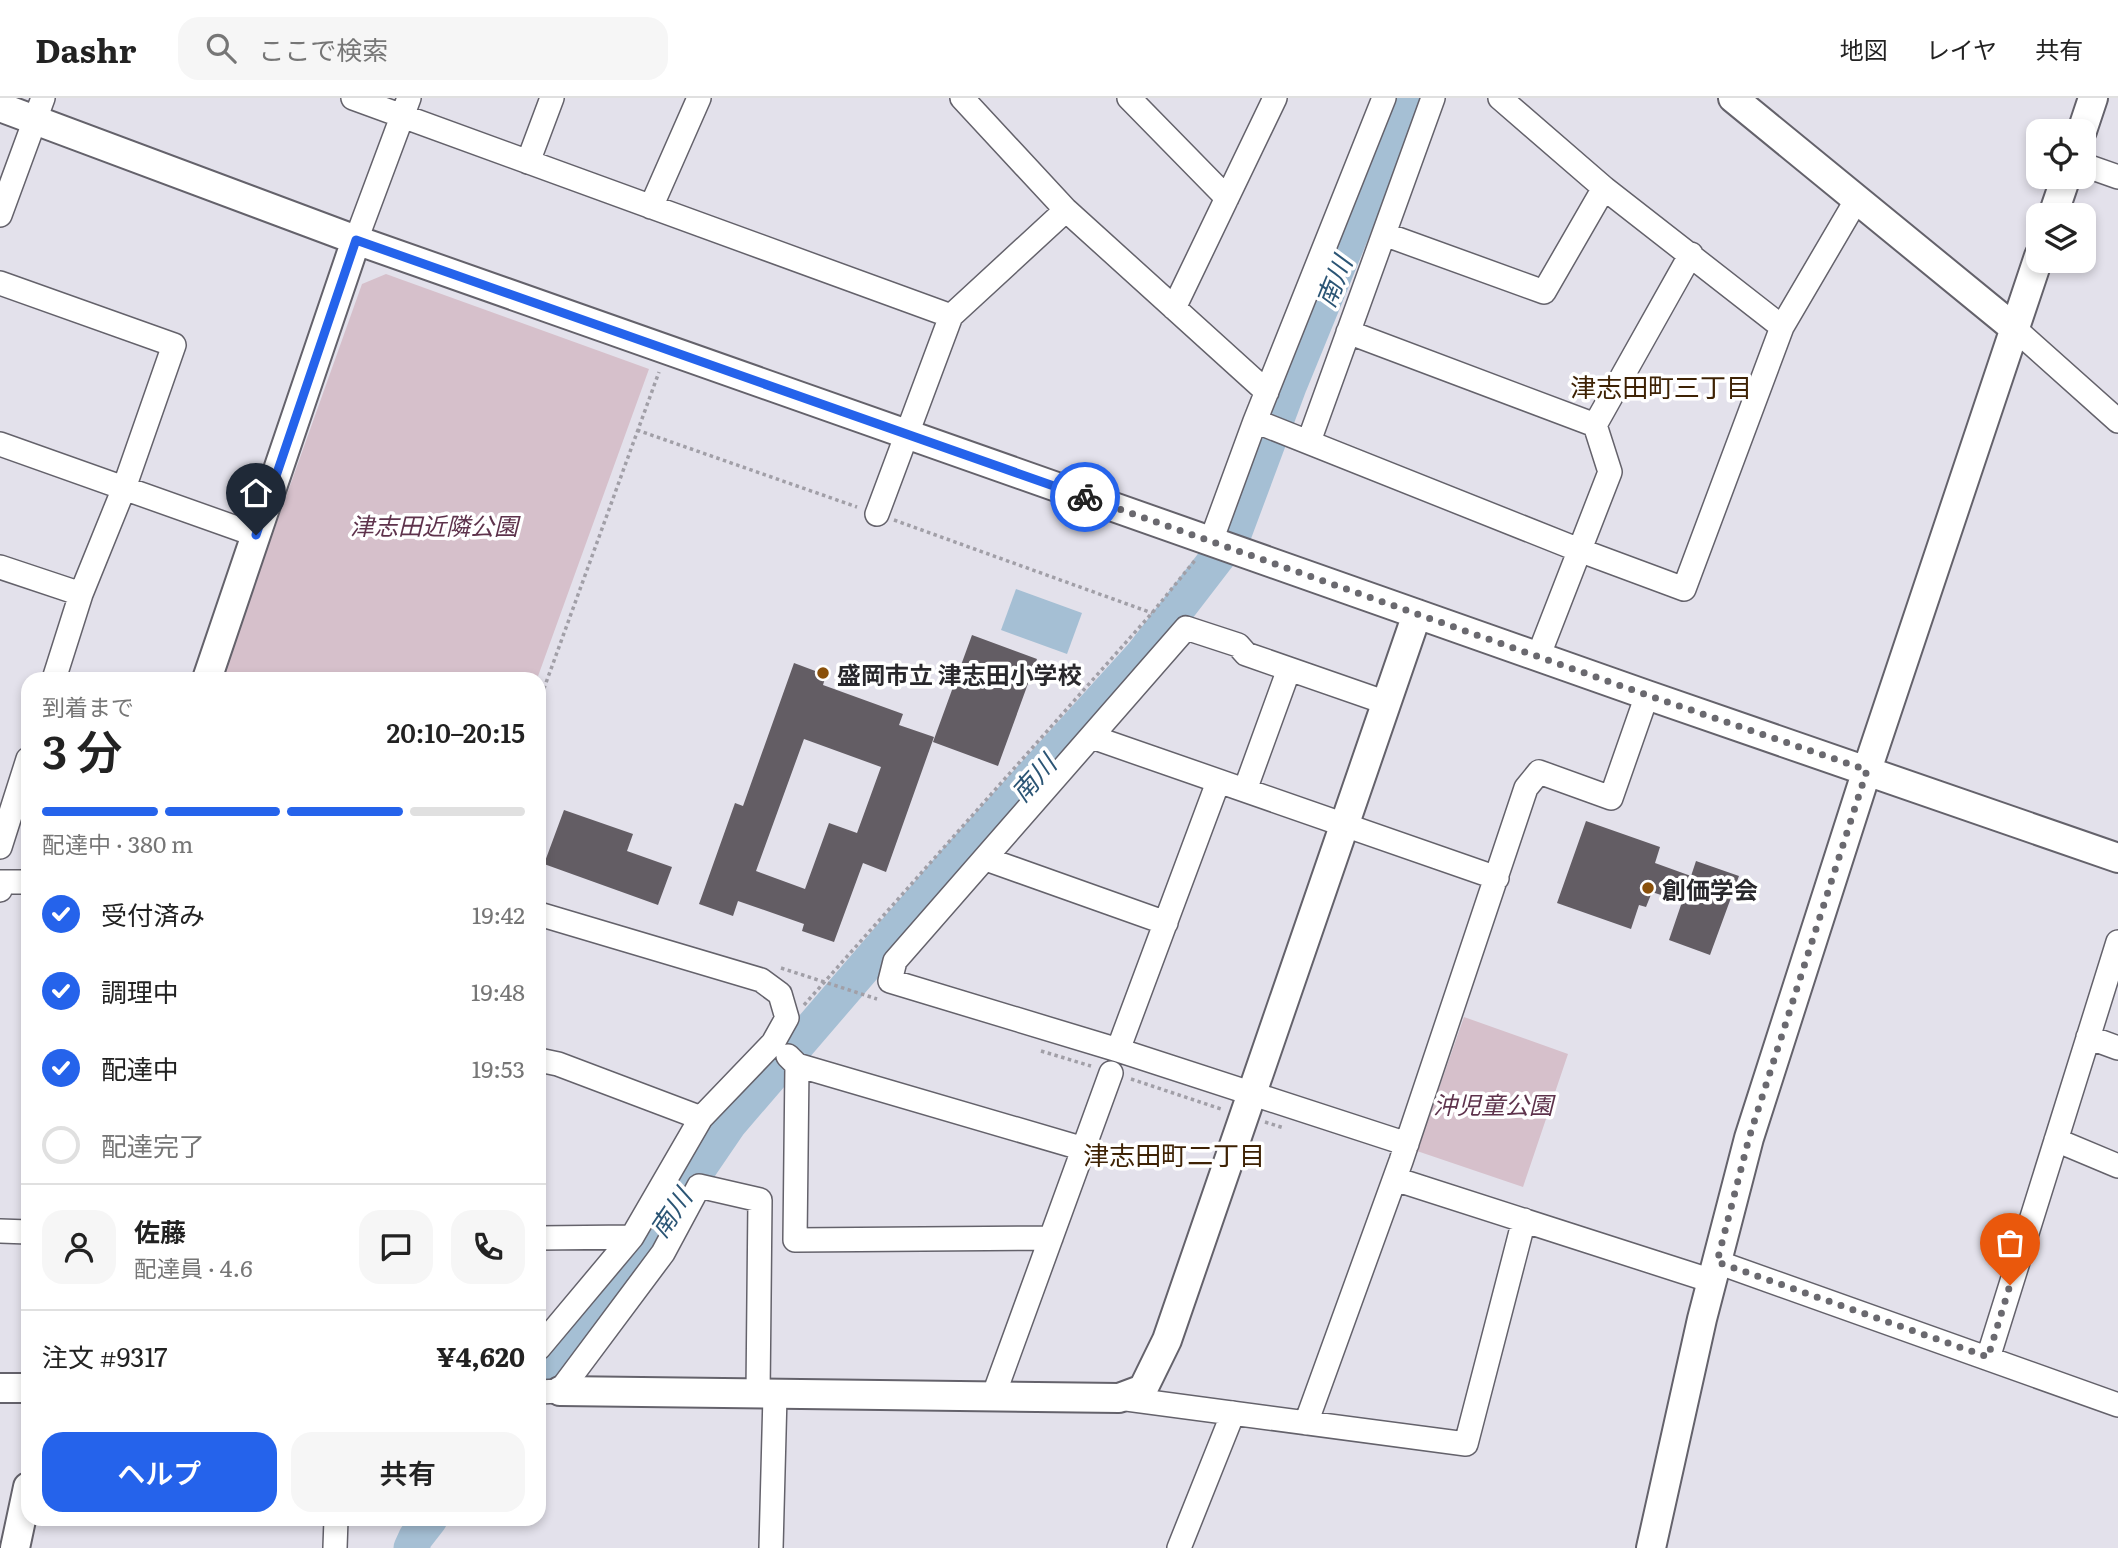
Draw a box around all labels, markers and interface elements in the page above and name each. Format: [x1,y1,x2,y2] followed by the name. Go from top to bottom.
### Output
[178,17,668,80] search box
[35,24,136,73] text: Dashr
[202,29,240,67] icon: search
[258,29,388,68] text: ここで検索
[1840,31,1888,66] text: 地図
[1926,31,1997,66] text: レイヤ
[2035,31,2083,66] text: 共有
[2026,119,2096,273] map controls
[2026,119,2096,189] button: locate
[2026,203,2096,273] button: layers
[1304,247,1361,312] water label: 南川
[1570,366,1752,405] district label: 津志田町三丁目
[1050,462,1120,532] courier
[226,463,286,535] pin
[237,474,275,512] icon: home
[1066,478,1104,516] icon: bike
[350,507,521,542] park label: 津志田近隣公園
[837,656,1082,691] place label: 盛岡市立 津志田小学校
[815,665,831,681] marker: 盛岡市立 津志田小学校
[42,689,134,723] text: 到着まで
[387,712,525,751] text: 20:10–20:15
[42,715,123,783] text: 3 分
[1000,742,1066,809] water label: 南川
[42,826,193,860] text: 配達中 · 380 m
[1662,871,1758,906] place label: 創価学会
[1640,880,1656,896] marker: 創価学会
[101,894,205,933] text: 受付済み
[42,895,80,933] icon: check
[472,897,525,931] text: 19:42
[101,971,179,1010] text: 調理中
[42,972,80,1010] icon: check
[471,974,525,1008] text: 19:48
[101,1048,179,1087] text: 配達中
[42,1049,80,1087] icon: check
[472,1051,525,1085] text: 19:53
[1433,1086,1556,1121] park label: 沖児童公園
[101,1125,205,1164] text: 配達完了
[1083,1134,1265,1173] district label: 津志田町二丁目
[638,1177,701,1244] water label: 南川
[42,1210,116,1284] button: person
[359,1210,433,1284] button: chat
[451,1210,525,1284] button: phone
[134,1211,186,1250] text: 佐藤
[1980,1213,2040,1285] pin
[1991,1224,2029,1262] icon: bag
[134,1250,253,1284] text: 配達員 · 4.6
[42,1336,167,1375] text: 注文 #9317
[436,1336,525,1375] text: ¥4,620
[42,1432,277,1512] button: ヘルプ
[291,1432,525,1512] button: 共有

